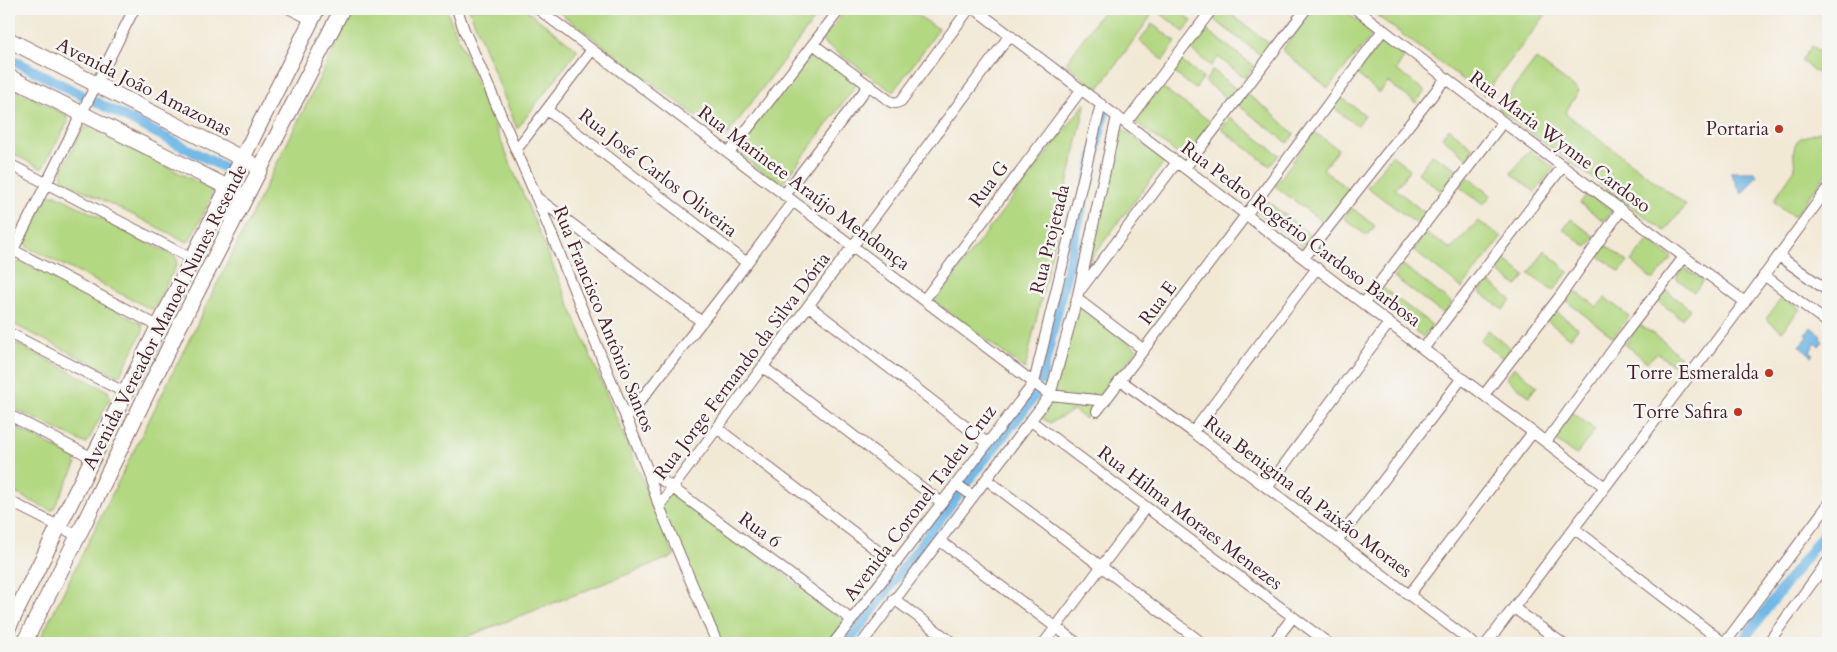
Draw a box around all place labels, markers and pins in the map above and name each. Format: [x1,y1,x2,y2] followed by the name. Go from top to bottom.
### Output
[1706,116,1769,142] place label: Portaria
[1773,123,1785,135] marker: Portaria
[1626,360,1759,386] place label: Torre Esmeralda
[1763,367,1775,379] marker: Torre Esmeralda
[1633,399,1728,425] place label: Torre Safira
[1732,406,1744,418] marker: Torre Safira

